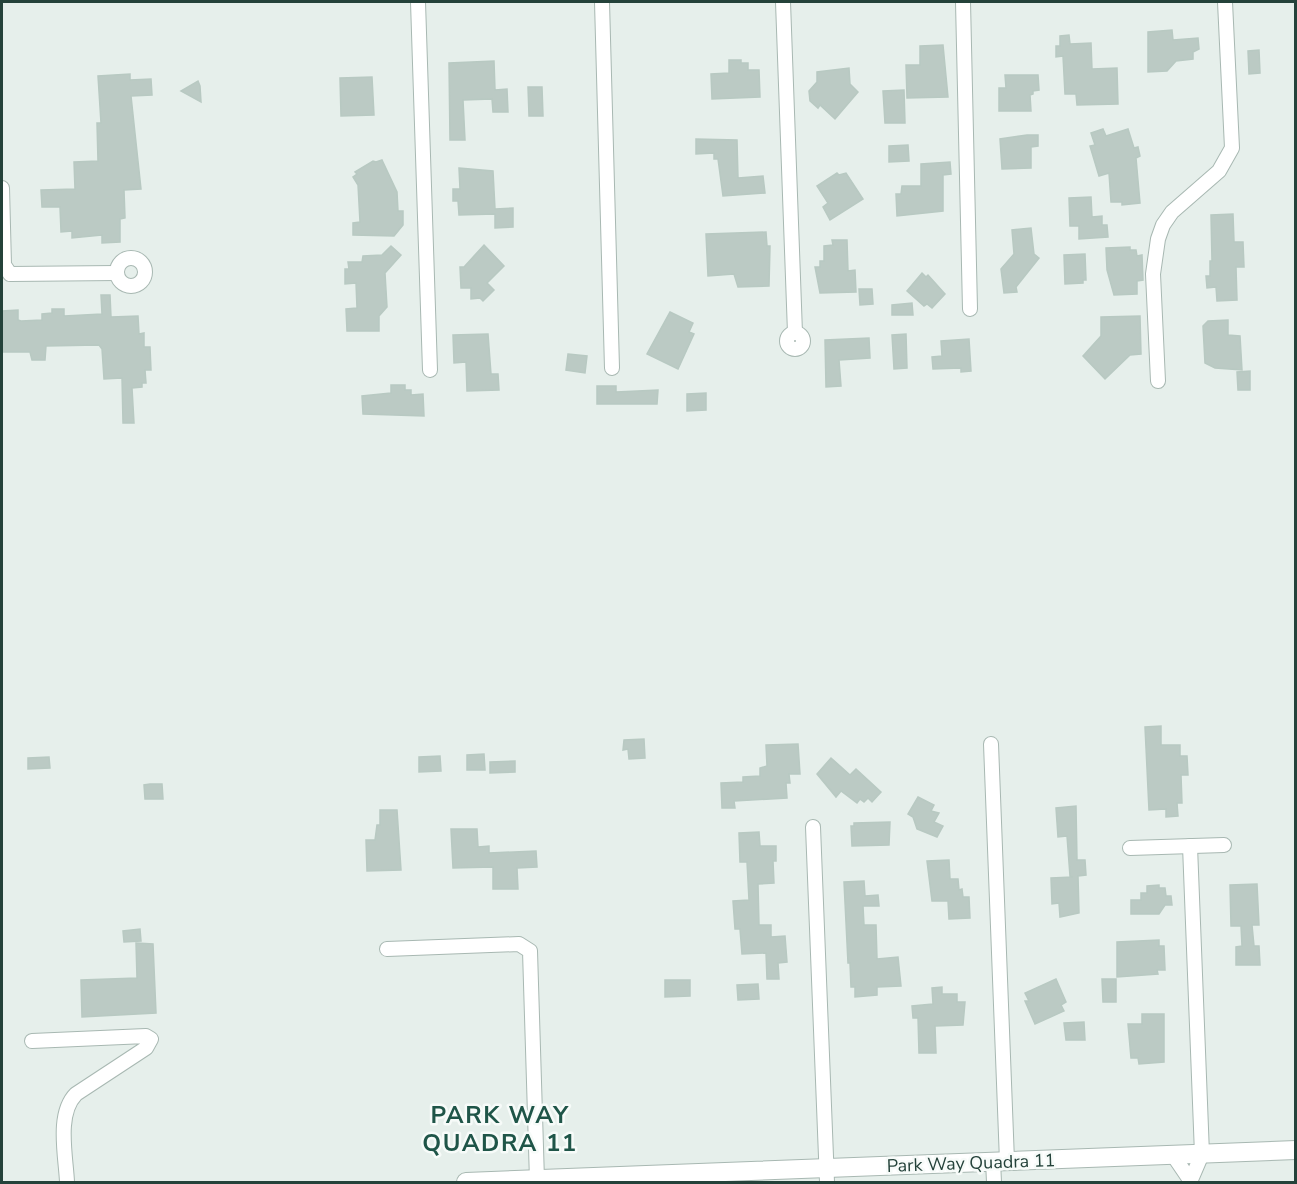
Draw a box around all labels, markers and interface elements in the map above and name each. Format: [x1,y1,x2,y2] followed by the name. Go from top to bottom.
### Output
[422,1099,578,1159] district label: PARK WAY QUADRA 11
[886,1148,1056,1178] street label: Park Way Quadra 11

